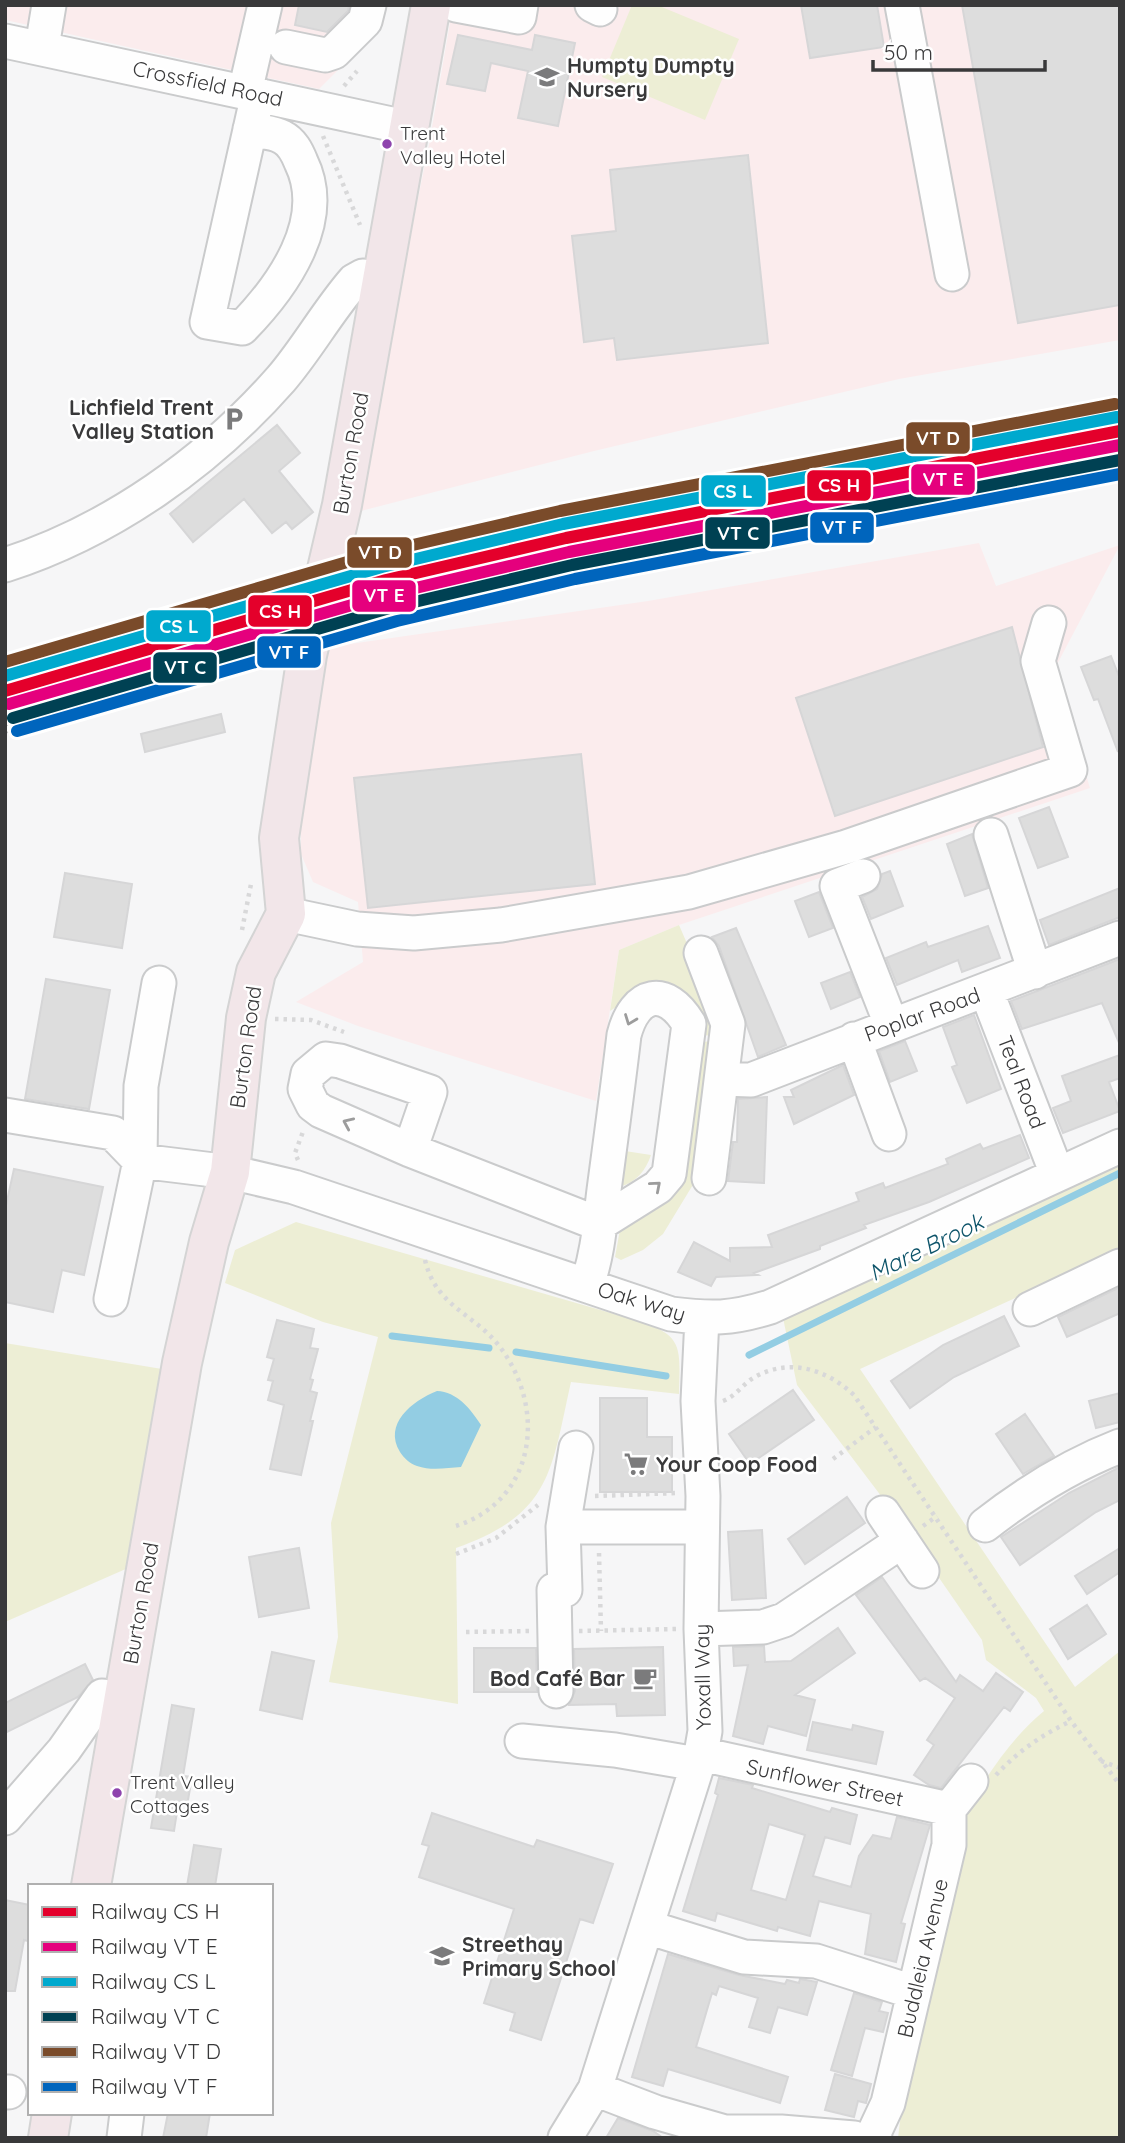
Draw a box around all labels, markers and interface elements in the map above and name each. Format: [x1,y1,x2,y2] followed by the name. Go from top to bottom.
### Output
[873,28,1044,72] scale bar
[884,39,933,65] text: 50 m
[567,52,735,102] place label: Humpty Dumpty Nursery
[131,54,285,112] street label: Crossfield Road
[533,63,561,91] school or university icon: Humpty Dumpty Nursery
[400,121,506,169] place label: Trent Valley Hotel
[380,137,394,151] marker: Trent Valley Hotel
[326,390,374,516] street label: Burton Road
[69,394,214,444] place label: Lichfield Trent Valley Station
[220,405,248,433] parking icon: Lichfield Trent Valley Station
[905,421,971,455] line badge: VT D
[916,426,960,450] text: VT D
[910,463,976,496] line badge: VT E
[922,467,964,491] text: VT E
[806,469,872,502] line badge: CS H
[818,473,860,497] text: CS H
[700,474,767,508] line badge: CS L
[713,479,753,503] text: CS L
[809,511,875,544] line badge: VT F
[822,515,862,539] text: VT F
[704,516,771,550] line badge: VT C
[717,521,759,545] text: VT C
[346,536,413,569] line badge: VT D
[358,540,402,564] text: VT D
[351,579,417,613] line badge: VT E
[363,583,405,607] text: VT E
[247,594,313,628] line badge: CS H
[259,599,301,623] text: CS H
[145,609,212,643] line badge: CS L
[159,614,199,638] text: CS L
[256,635,322,669] line badge: VT F
[269,640,309,664] text: VT F
[152,651,218,684] line badge: VT C
[164,655,206,679] text: VT C
[861,981,983,1047] street label: Poplar Road
[224,984,266,1110] street label: Burton Road
[624,1014,638,1026] one-way arrow
[992,1032,1052,1132] street label: Teal Road
[342,1117,355,1131] one-way arrow
[648,1182,661,1194] one-way arrow
[864,1206,990,1287] water label: Mare Brook
[595,1275,689,1327] street label: Oak Way
[622,1450,650,1478] supermarket icon: Your Coop Food
[656,1451,817,1477] place label: Your Coop Food
[116,1540,164,1666] street label: Burton Road
[688,1624,716,1730] street label: Yoxall Way
[631,1664,659,1692] cafe icon: Bod Café Bar
[490,1665,625,1691] place label: Bod Café Bar
[744,1753,906,1811] street label: Sunflower Street
[130,1770,234,1818] place label: Trent Valley Cottages
[110,1786,124,1800] marker: Trent Valley Cottages
[891,1876,953,2040] street label: Buddleia Avenue
[28,1884,273,2115] legend
[91,1898,220,1924] text: Railway CS H
[462,1931,616,1981] place label: Streethay Primary School
[91,1933,218,1959] text: Railway VT E
[428,1942,456,1970] school or university icon: Streethay Primary School
[91,1968,216,1994] text: Railway CS L
[91,2003,220,2029] text: Railway VT C
[91,2038,221,2064] text: Railway VT D
[91,2073,218,2099] text: Railway VT F

